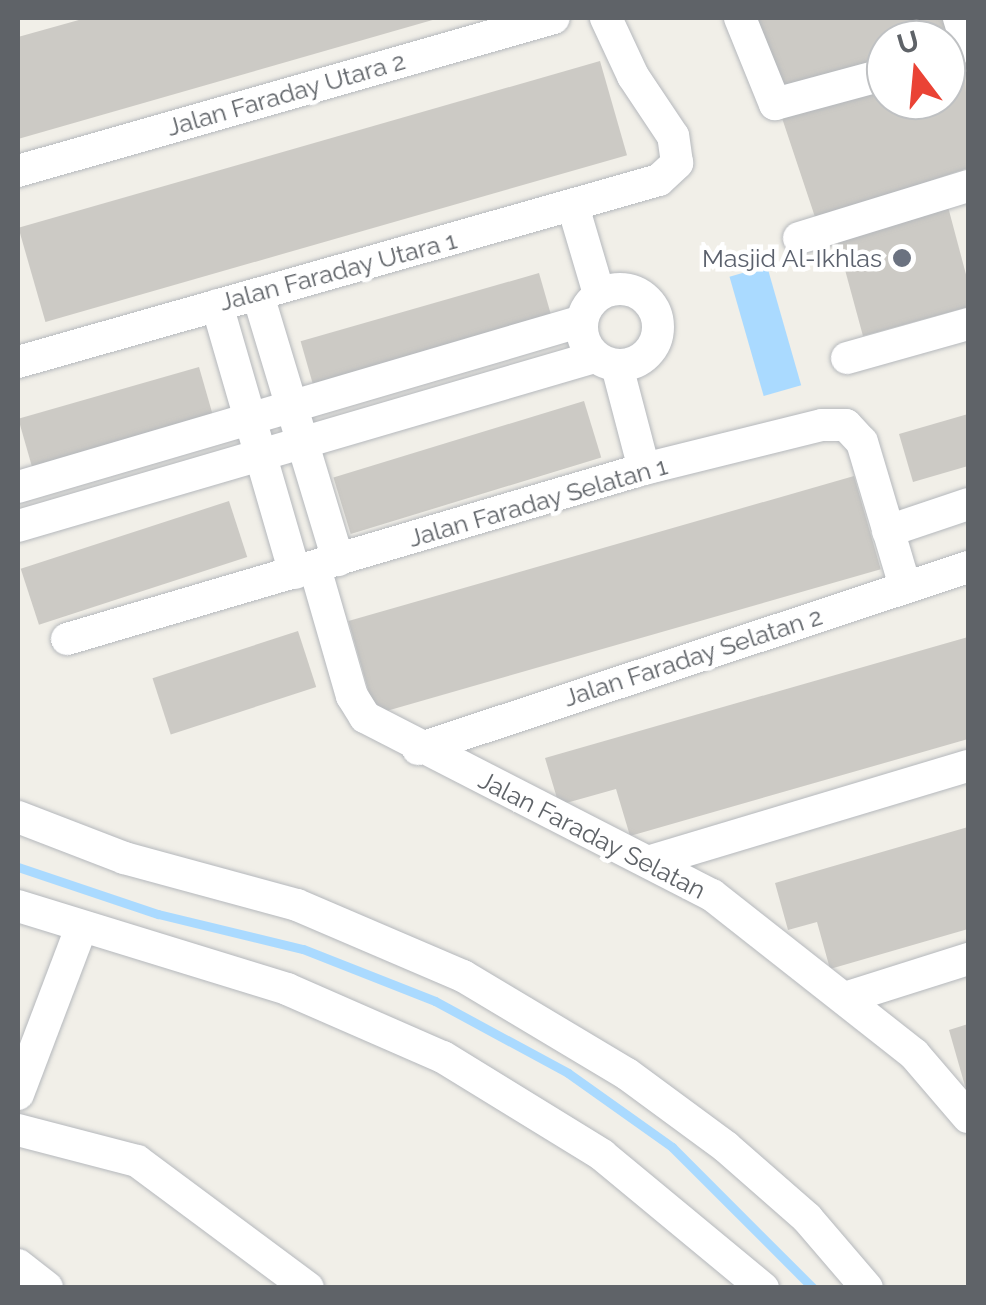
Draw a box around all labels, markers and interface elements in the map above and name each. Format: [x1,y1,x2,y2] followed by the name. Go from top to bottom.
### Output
[866,20,966,120] north arrow
[893,24,923,61] text: U
[163,46,409,142] street label: Jalan Faraday Utara 2
[216,225,460,317] street label: Jalan Faraday Utara 1
[701,243,882,273] place label: Masjid Al-Ikhlas
[891,247,913,269] marker: Masjid Al-Ikhlas
[405,451,671,553] street label: Jalan Faraday Selatan 1
[560,601,826,713] street label: Jalan Faraday Selatan 2
[473,765,711,905] street label: Jalan Faraday Selatan

